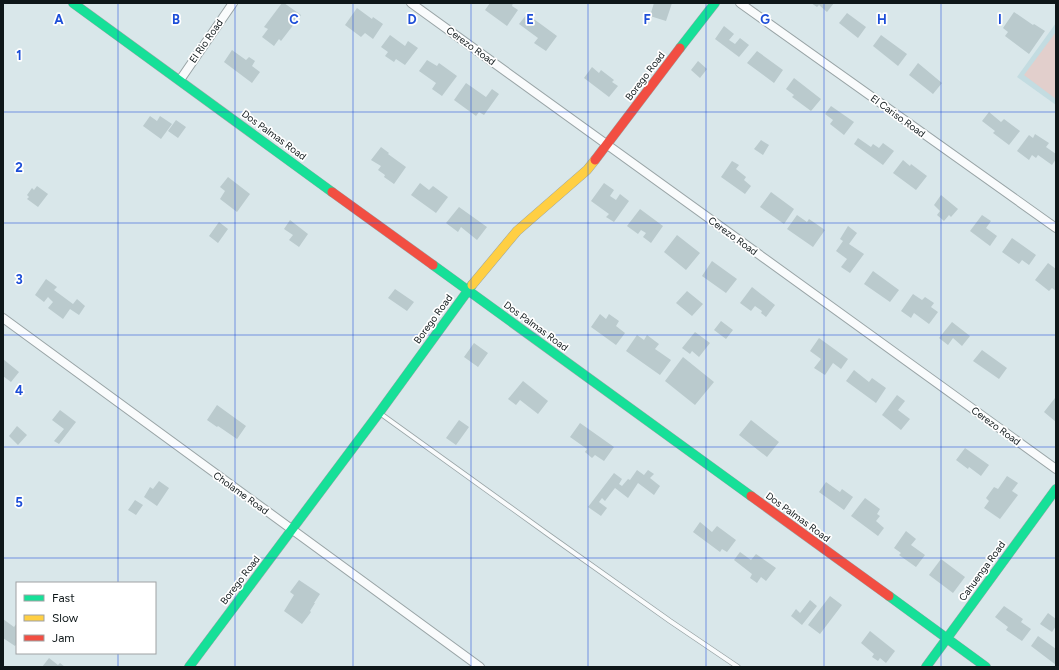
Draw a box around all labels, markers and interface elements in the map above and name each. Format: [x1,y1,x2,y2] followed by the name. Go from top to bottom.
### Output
[54,12,64,27] text: A
[172,12,180,27] text: B
[289,12,299,27] text: C
[407,12,417,27] text: D
[526,12,534,27] text: E
[643,12,651,27] text: F
[760,12,770,27] text: G
[877,12,887,27] text: H
[998,12,1002,27] text: I
[186,16,226,65] street label: El Rio Road
[444,24,498,68] street label: Cerezo Road
[16,48,22,63] text: 1
[622,49,668,103] street label: Borego Road
[868,92,928,140] street label: El Cariso Road
[239,107,309,163] street label: Dos Palmas Road
[15,160,23,175] text: 2
[706,214,760,258] street label: Cerezo Road
[15,272,23,287] text: 3
[411,292,455,346] street label: Borego Road
[501,298,571,354] street label: Dos Palmas Road
[15,383,23,398] text: 4
[969,404,1023,448] street label: Cerezo Road
[211,469,271,518] street label: Cholame Road
[763,489,833,545] street label: Dos Palmas Road
[15,495,23,510] text: 5
[956,538,1008,604] street label: Cahuenga Road
[217,553,263,607] street label: Borego Road
[16,582,156,654] legend
[52,591,75,605] text: Fast
[52,611,79,625] text: Slow
[52,631,75,645] text: Jam

